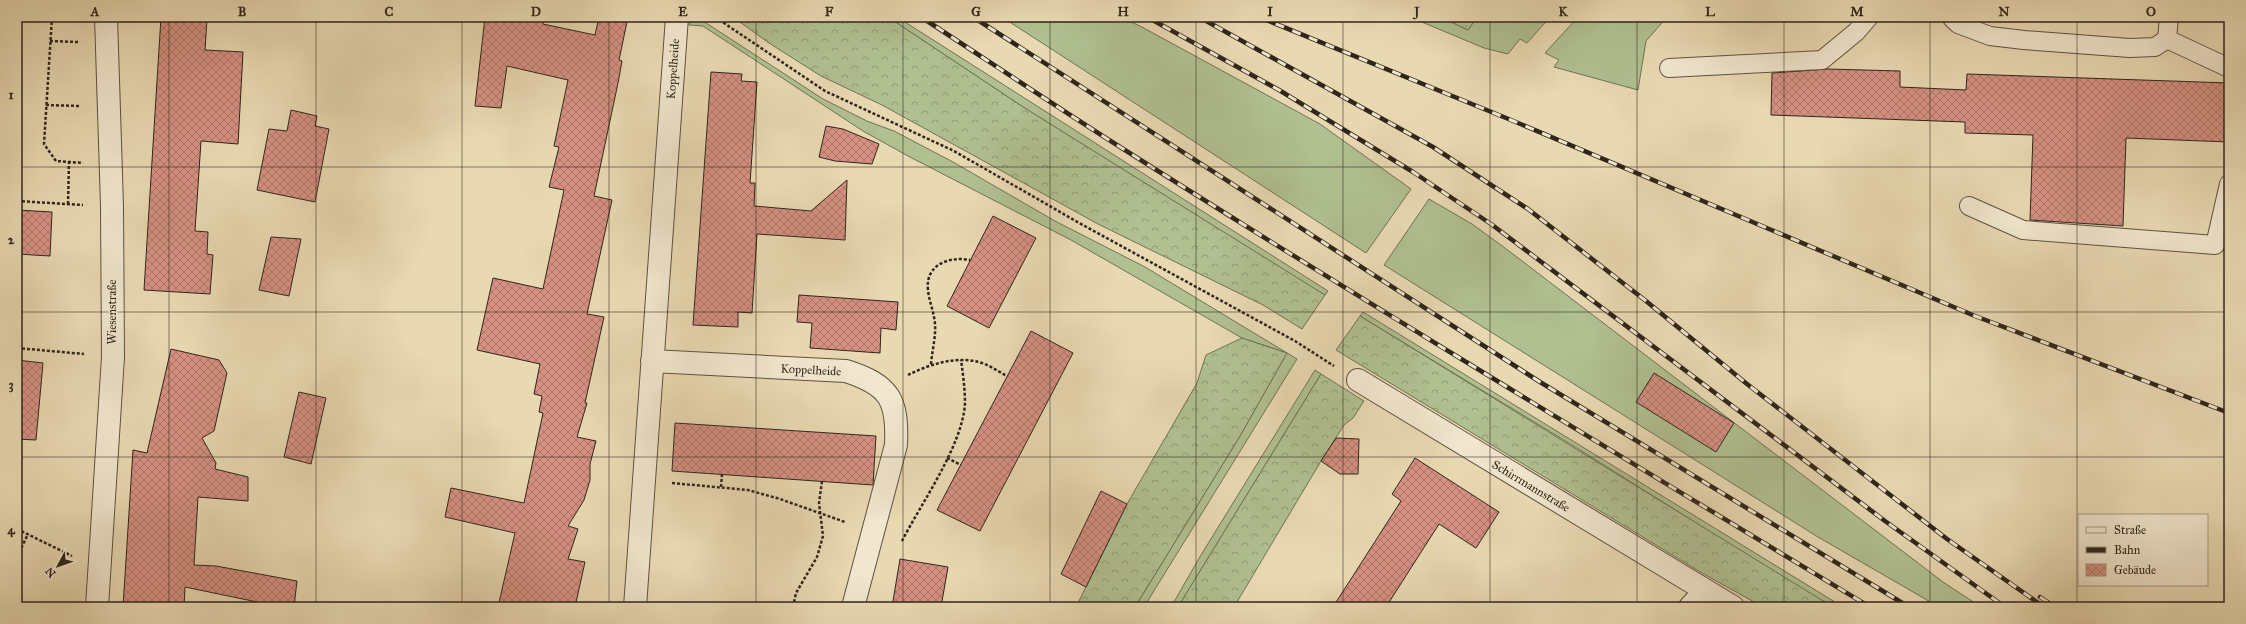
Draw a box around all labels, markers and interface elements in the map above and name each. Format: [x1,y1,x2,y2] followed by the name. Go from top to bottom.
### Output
[90,4,100,20] text: A
[238,4,247,20] text: B
[385,4,394,20] text: C
[531,4,541,20] text: D
[678,4,688,20] text: E
[825,4,834,20] text: F
[971,4,981,20] text: G
[1117,4,1129,20] text: H
[1267,4,1273,20] text: I
[1412,4,1420,20] text: J
[1558,4,1568,20] text: K
[1705,4,1715,20] text: L
[1850,4,1864,20] text: M
[1998,4,2010,20] text: N
[2146,4,2156,20] text: O
[664,38,682,100] street label: Koppelheide
[8,87,14,103] text: 1
[8,232,15,248] text: 2
[105,280,119,344] street label: Wiesenstraße
[780,361,842,379] street label: Koppelheide
[8,377,14,393] text: 3
[1489,457,1573,515] street label: Schirrmannstraße
[2078,514,2208,586] legend
[7,522,15,538] text: 4
[2114,523,2146,537] text: Straße
[2114,543,2141,557] text: Bahn
[38,546,78,586] north arrow
[2114,563,2156,577] text: Gebäude
[42,564,59,580] text: N

